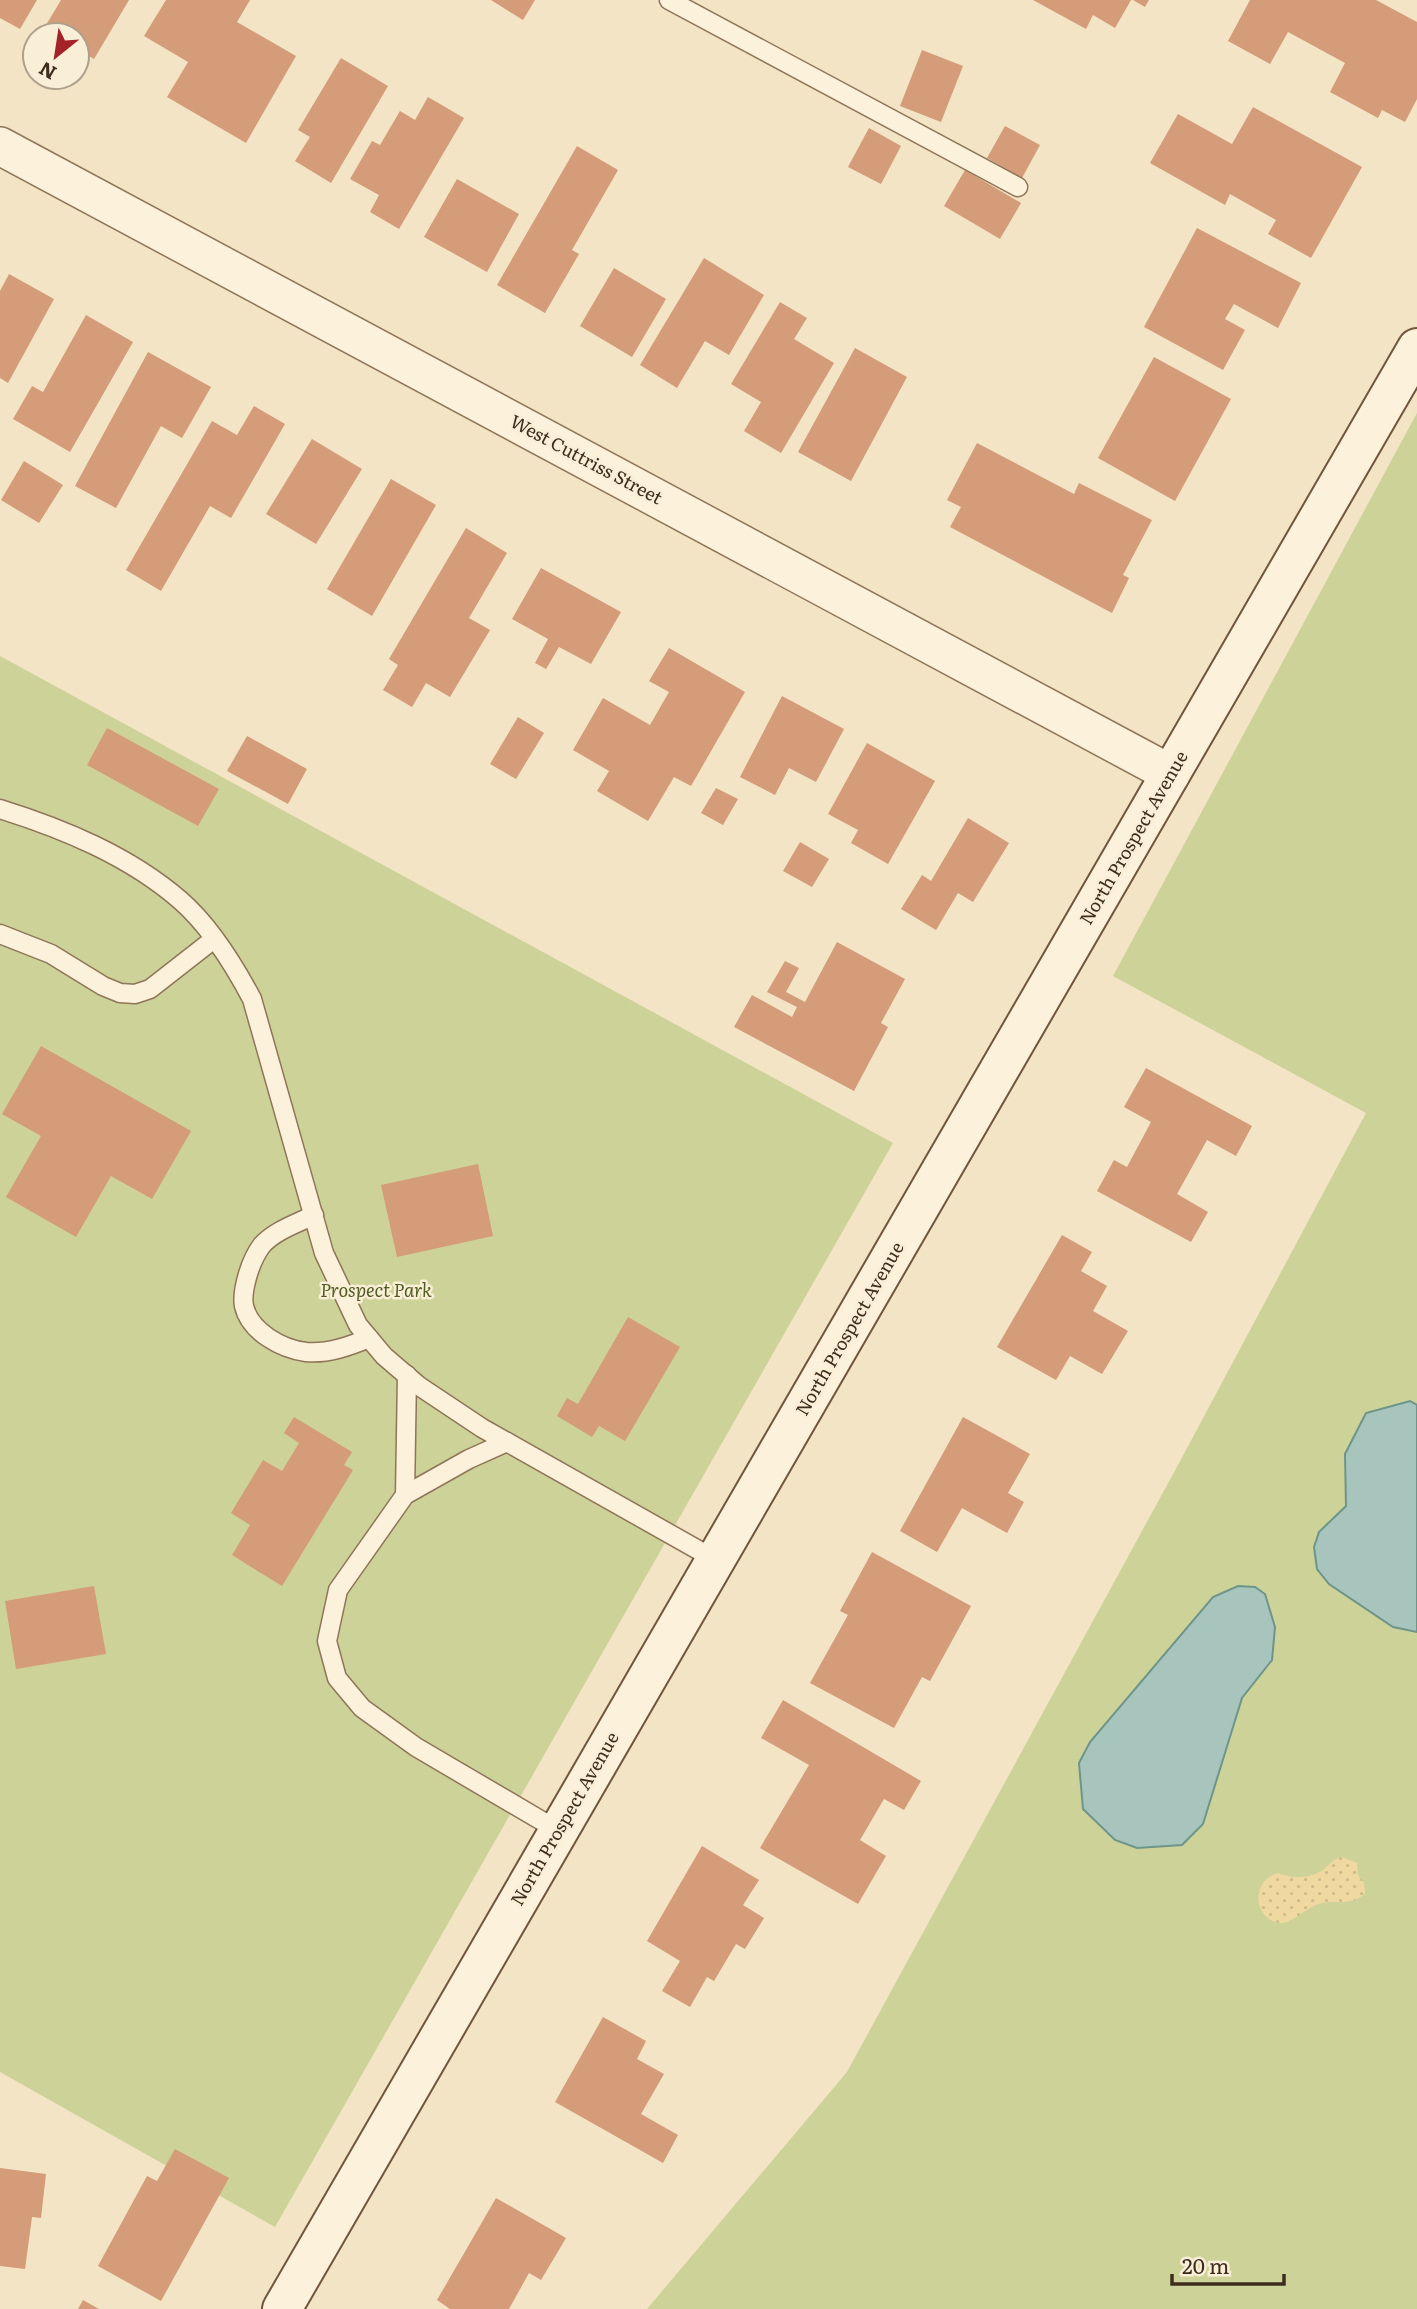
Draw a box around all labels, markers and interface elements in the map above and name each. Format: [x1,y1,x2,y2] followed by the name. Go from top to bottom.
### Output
[21,21,91,91] north arrow
[33,55,61,88] text: N
[506,407,668,511] street label: West Cuttriss Street
[1072,745,1194,929] street label: North Prospect Avenue
[788,1236,910,1420] street label: North Prospect Avenue
[320,1276,432,1303] park label: Prospect Park
[503,1726,625,1910] street label: North Prospect Avenue
[1172,2242,1284,2286] scale bar
[1182,2249,1229,2280] text: 20 m

